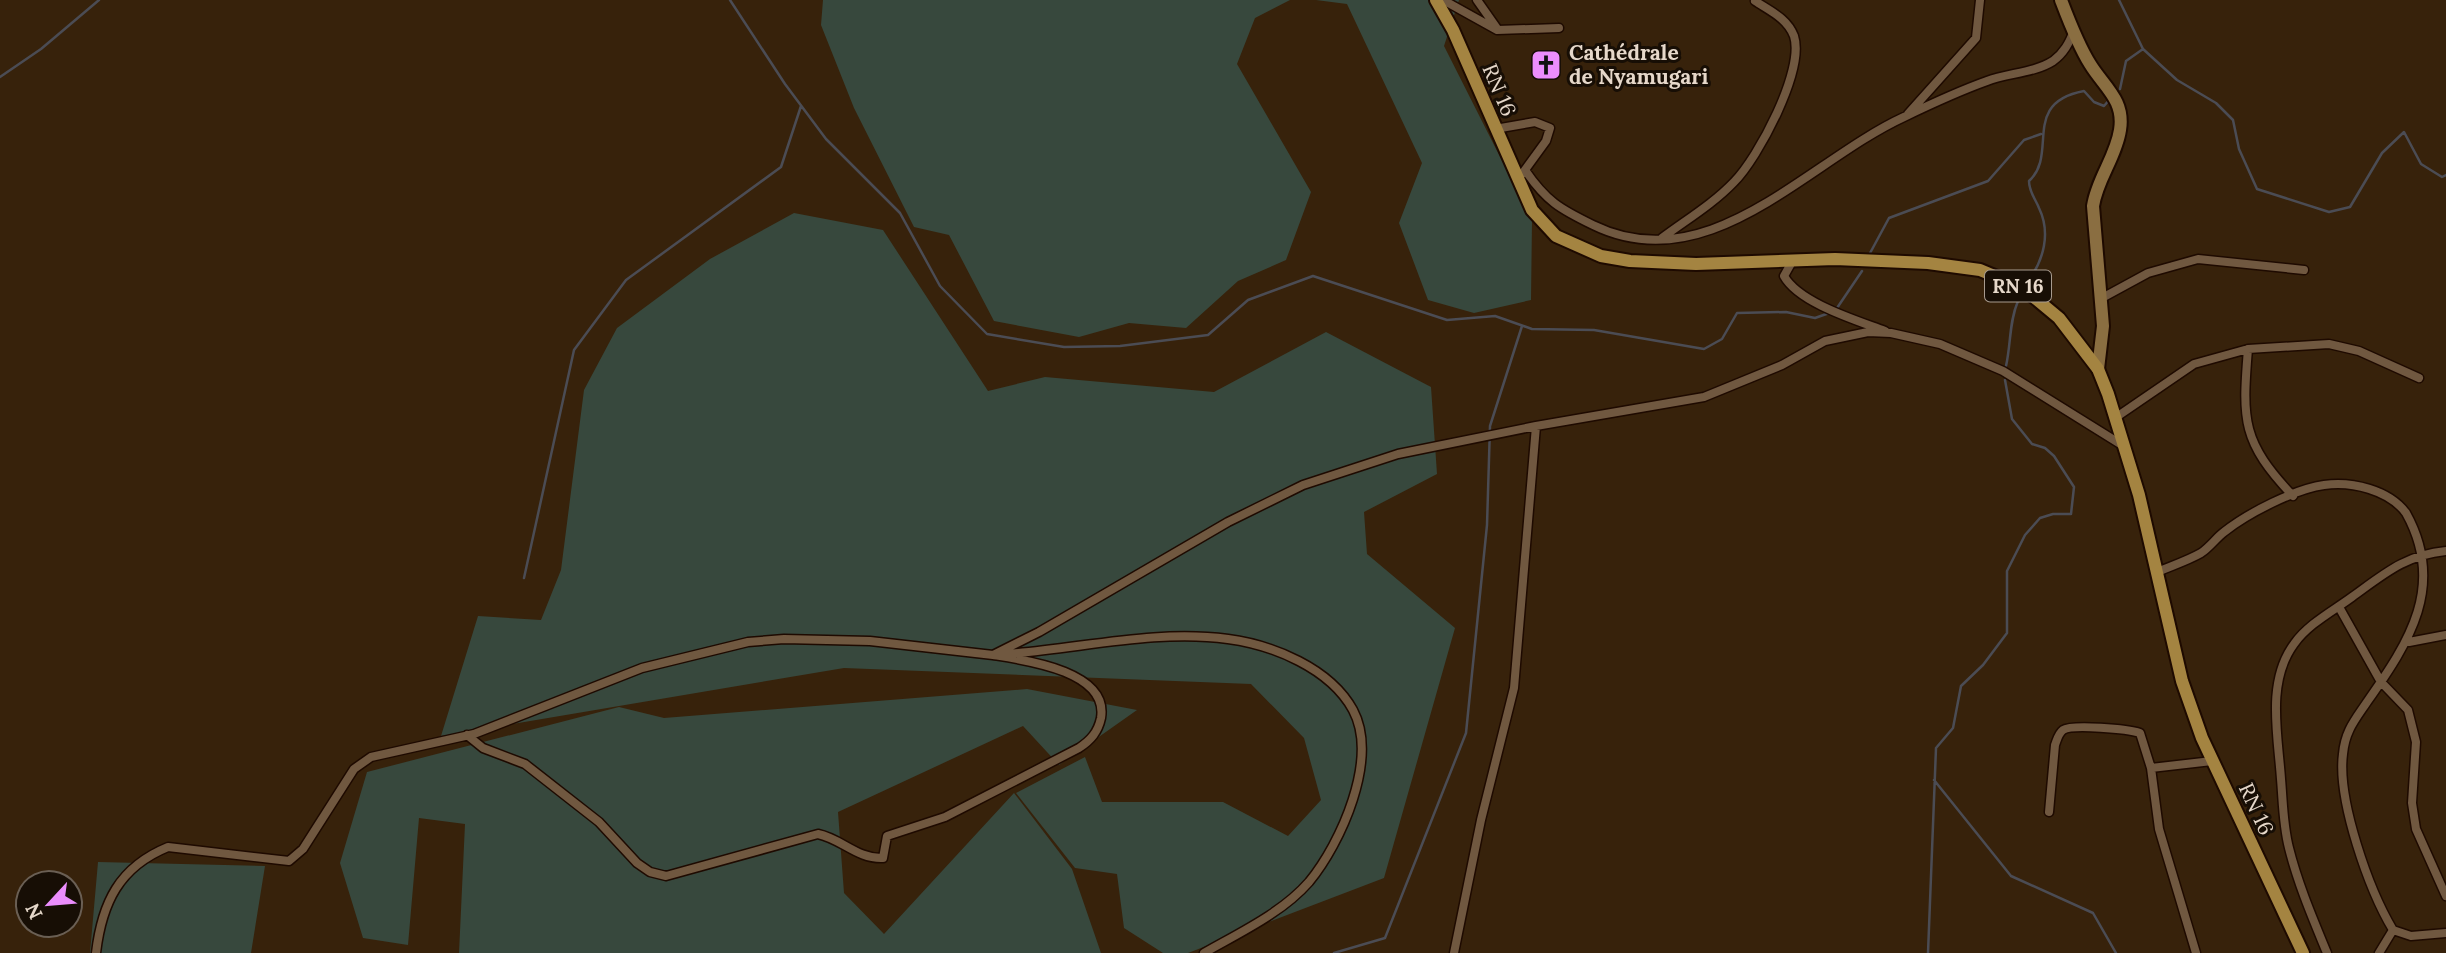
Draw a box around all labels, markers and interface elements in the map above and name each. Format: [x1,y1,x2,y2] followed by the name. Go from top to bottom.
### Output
[1569,39,1708,90] place label: Cathédrale de Nyamugari
[1529,48,1563,82] church icon: Cathédrale de Nyamugari
[1476,59,1523,120] street label: RN 16
[1985,270,2051,302] road number: RN 16
[2233,778,2280,839] street label: RN 16
[14,869,84,939] north arrow
[20,899,48,923] text: N

